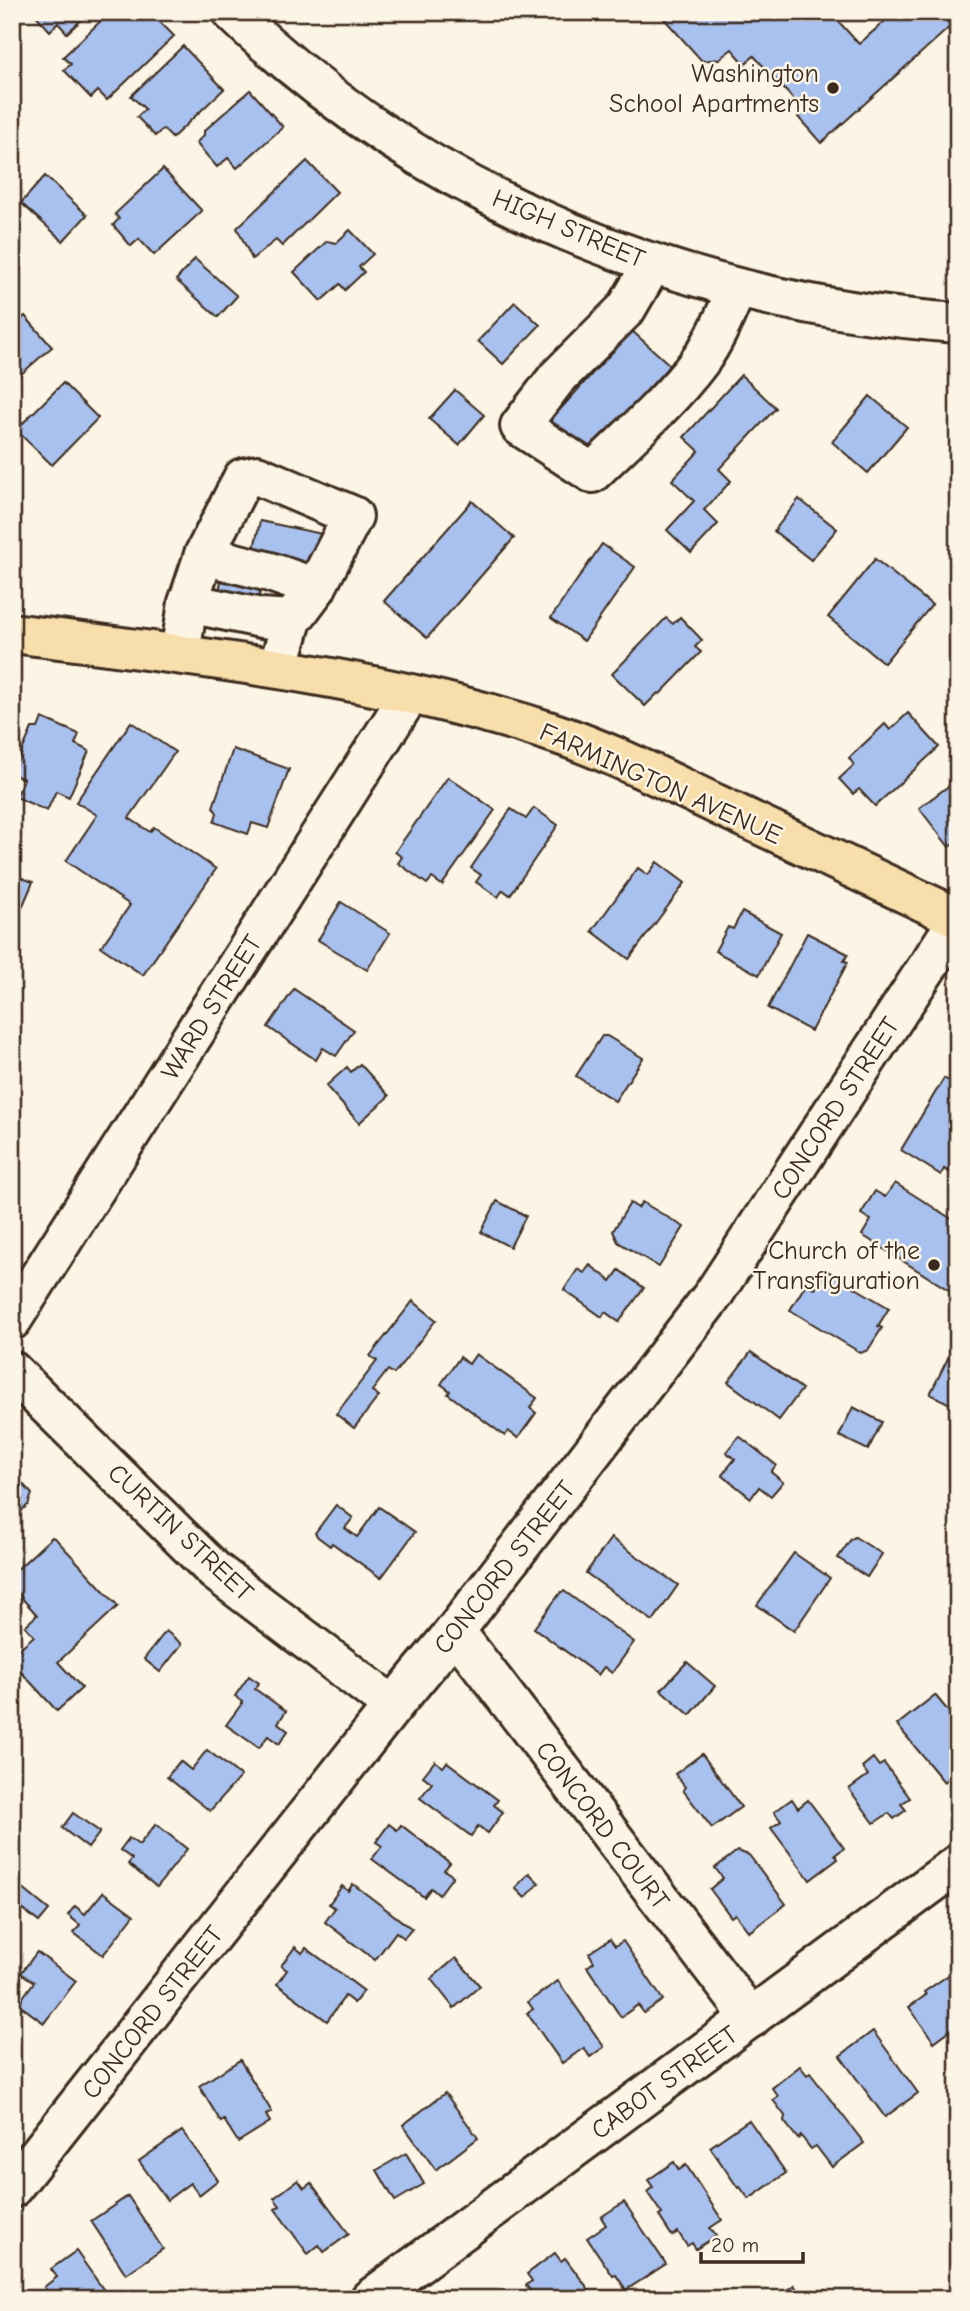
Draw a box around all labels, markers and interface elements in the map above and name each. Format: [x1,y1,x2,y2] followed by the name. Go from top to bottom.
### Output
[609,59,819,119] place label: Washington School Apartments
[825,80,841,96] marker: Washington School Apartments
[488,183,650,275] street label: HIGH STREET
[535,717,786,851] street label: FARMINGTON AVENUE
[155,929,269,1086] street label: WARD STREET
[766,1011,906,1205] street label: CONCORD STREET
[753,1236,920,1296] place label: Church of the Transfiguration
[926,1257,942,1273] marker: Church of the Transfiguration
[102,1458,259,1608] street label: CURTIN STREET
[428,1475,582,1660] street label: CONCORD STREET
[529,1736,675,1916] street label: CONCORD COURT
[76,1920,230,2105] street label: CONCORD STREET
[586,2020,744,2146] street label: CABOT STREET
[701,2220,802,2264] scale bar
[711,2233,759,2257] text: 20 m

